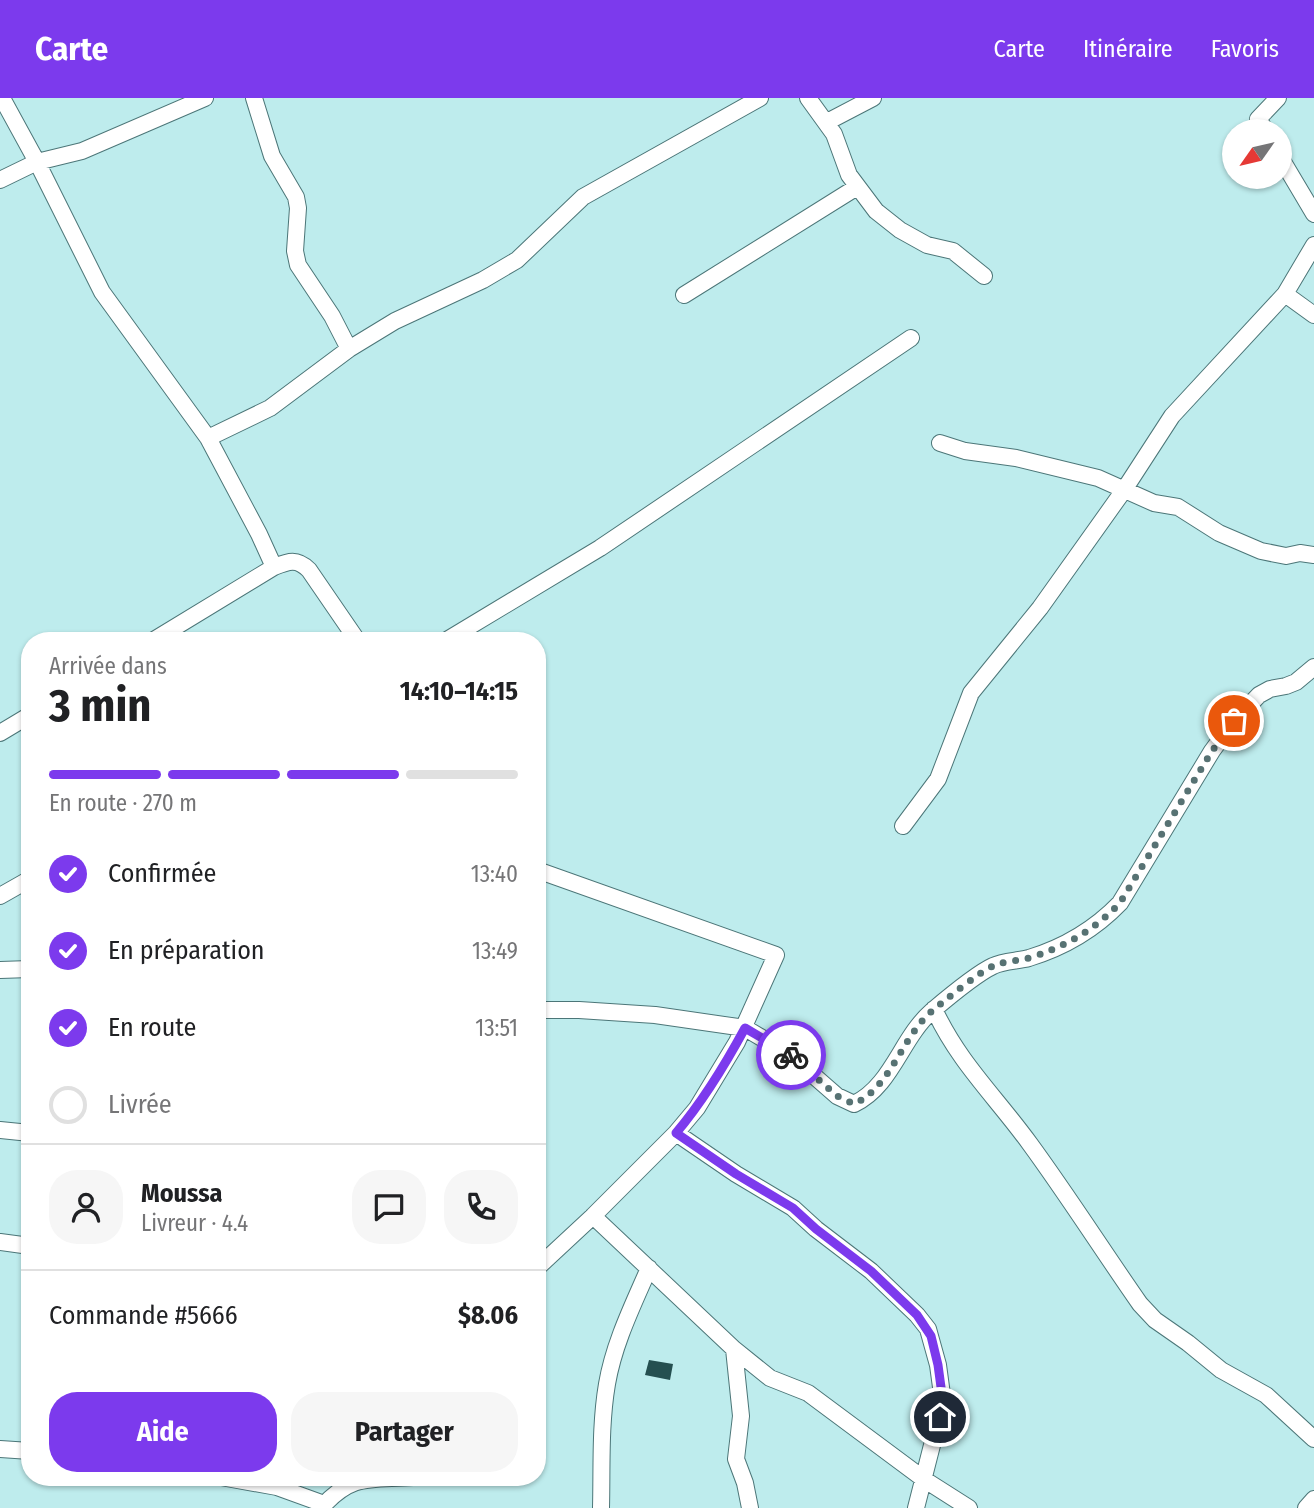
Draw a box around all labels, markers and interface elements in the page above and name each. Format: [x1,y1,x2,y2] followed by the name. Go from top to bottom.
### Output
[35,29,108,69] text: Carte
[994,35,1045,63] text: Carte
[1083,35,1173,63] text: Itinéraire
[1211,35,1279,63] text: Favoris
[1222,119,1292,189] north arrow
[1222,119,1292,189] map controls
[49,652,167,680] text: Arrivée dans
[400,676,518,707] text: 14:10–14:15
[49,678,151,733] text: 3 min
[1204,691,1264,751] pin
[1215,702,1253,740] icon: bag
[49,789,197,817] text: En route · 270 m
[49,855,87,893] icon: check
[108,858,216,889] text: Confirmée
[471,860,518,888] text: 13:40
[49,932,87,970] icon: check
[108,935,265,966] text: En préparation
[472,937,518,965] text: 13:49
[49,1009,87,1047] icon: check
[108,1012,196,1043] text: En route
[475,1014,518,1042] text: 13:51
[756,1020,826,1090] courier
[772,1036,810,1074] icon: bike
[108,1089,172,1120] text: Livrée
[49,1170,123,1244] button: person
[352,1170,426,1244] button: chat
[444,1170,518,1244] button: phone
[141,1178,222,1209] text: Moussa
[141,1209,248,1237] text: Livreur · 4.4
[49,1300,238,1331] text: Commande #5666
[458,1300,518,1331] text: $8.06
[910,1387,970,1447] pin
[49,1392,277,1472] button: Aide
[291,1392,518,1472] button: Partager
[921,1398,959,1436] icon: home

